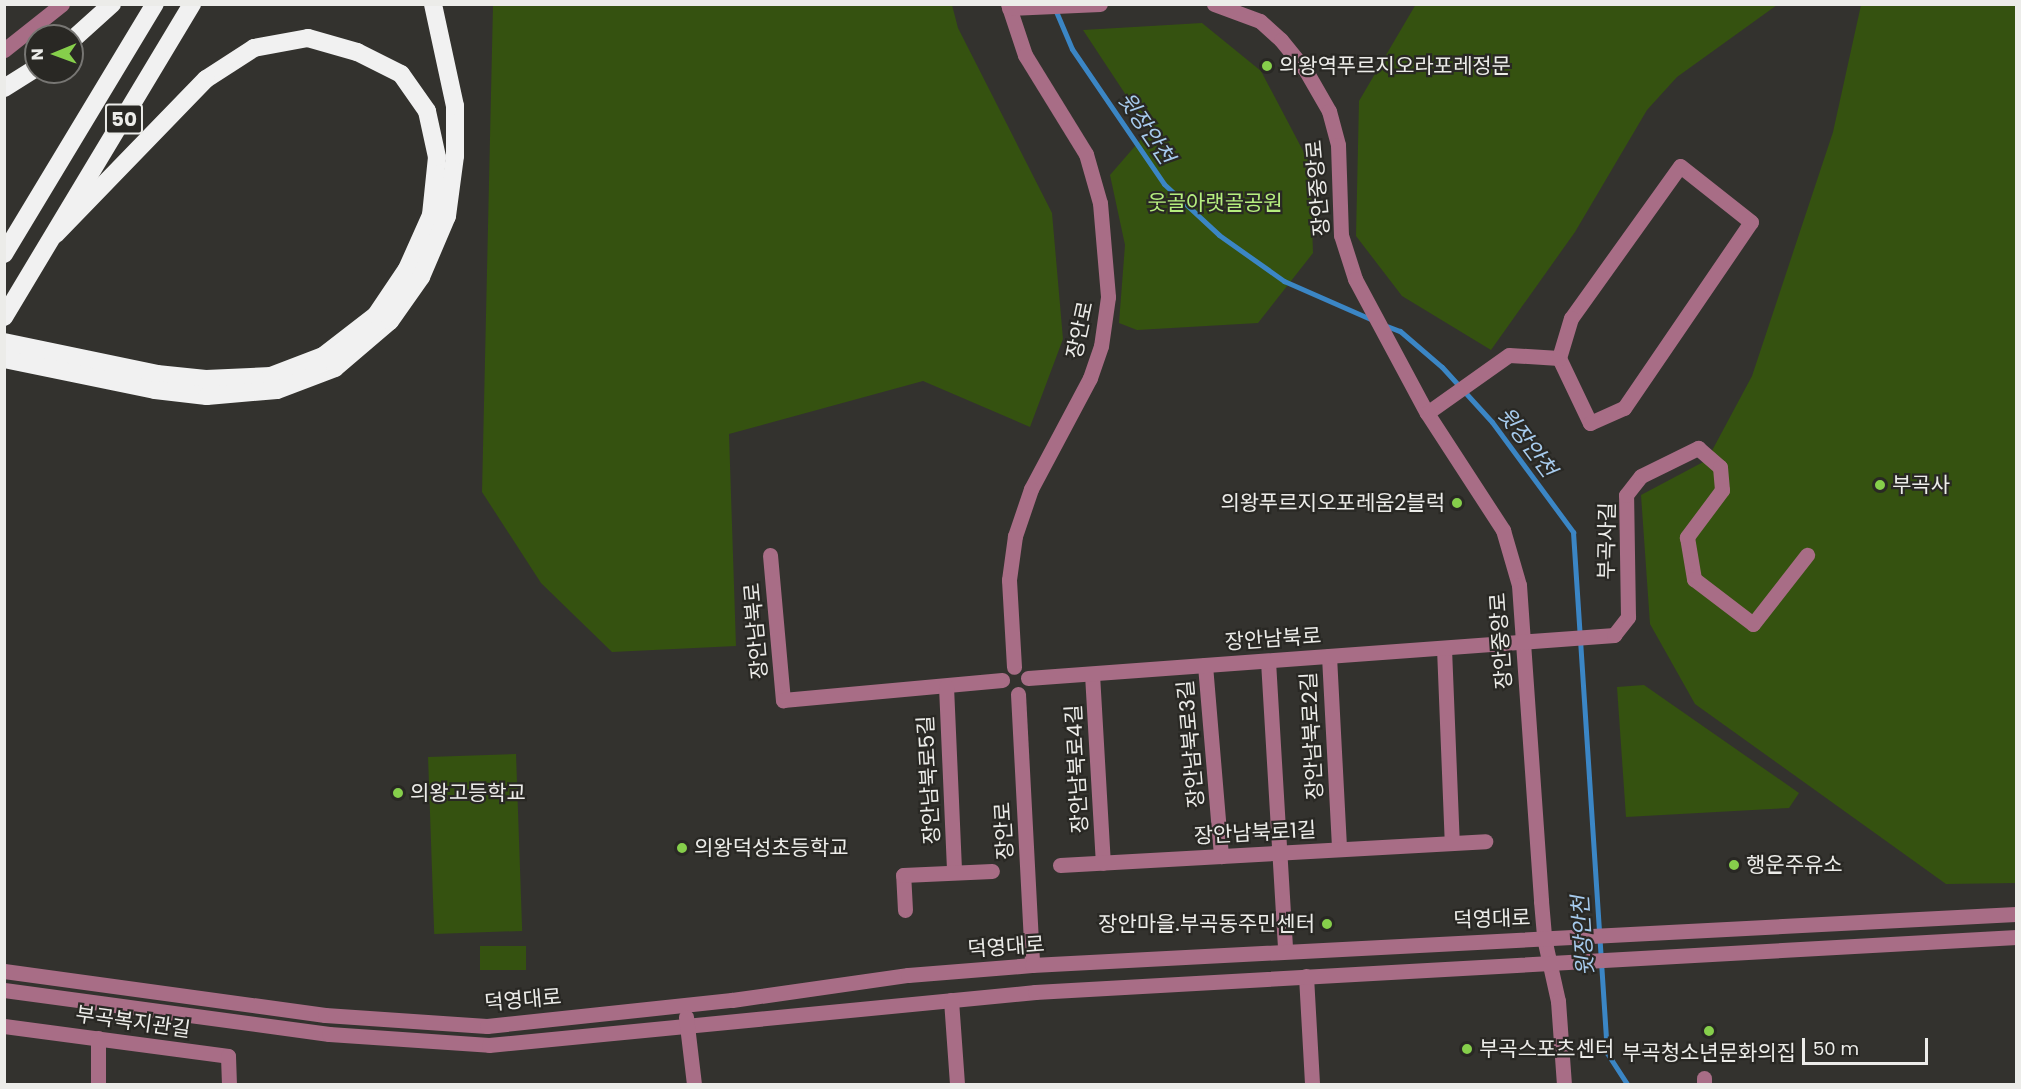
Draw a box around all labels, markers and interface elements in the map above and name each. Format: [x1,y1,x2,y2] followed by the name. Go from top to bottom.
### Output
[24,24,84,84] north arrow
[26,48,49,61] text: N
[1279,53,1511,79] place label: 의왕역푸르지오라포레정문
[1260,59,1274,73] marker: 의왕역푸르지오라포레정문
[1112,87,1180,169] water label: 윗장안천
[104,102,144,136] road number: 50
[1301,139,1335,237] street label: 장안중앙로
[1147,190,1283,216] park label: 웃골아랫골공원
[1062,299,1098,361] street label: 장안로
[1492,402,1562,482] water label: 윗장안천
[1892,472,1950,498] place label: 부곡사
[1873,478,1887,492] marker: 부곡사
[1220,490,1445,516] place label: 의왕푸르지오포레움2블럭
[1450,496,1464,510] marker: 의왕푸르지오포레움2블럭
[1594,502,1620,580] street label: 부곡사길
[739,582,773,680] street label: 장안남북로
[1485,592,1517,690] street label: 장안중앙로
[1224,623,1322,655] street label: 장안남북로
[1296,671,1328,801] street label: 장안남북로2길
[1173,679,1209,809] street label: 장안남북로3길
[1061,704,1093,834] street label: 장안남북로4길
[913,715,945,845] street label: 장안남북로5길
[410,780,526,806] place label: 의왕고등학교
[391,786,405,800] marker: 의왕고등학교
[990,801,1018,861] street label: 장안로
[1193,817,1317,849] street label: 장안남북로1길
[694,835,849,861] place label: 의왕덕성초등학교
[675,841,689,855] marker: 의왕덕성초등학교
[1746,852,1843,878] place label: 행운주유소
[1727,858,1741,872] marker: 행운주유소
[1567,895,1599,977] water label: 윗장안천
[1453,905,1531,933] street label: 덕영대로
[1098,911,1315,937] place label: 장안마을.부곡동주민센터
[1320,917,1334,931] marker: 장안마을.부곡동주민센터
[967,932,1045,962] street label: 덕영대로
[483,984,563,1016] street label: 덕영대로
[74,1001,192,1043] street label: 부곡복지관길
[1702,1024,1716,1038] marker: 부곡청소년문화의집
[1805,1026,1931,1064] scale bar
[1479,1036,1614,1062] place label: 부곡스포츠센터
[1813,1036,1859,1061] text: 50 m
[1622,1040,1796,1066] place label: 부곡청소년문화의집
[1460,1042,1474,1056] marker: 부곡스포츠센터

